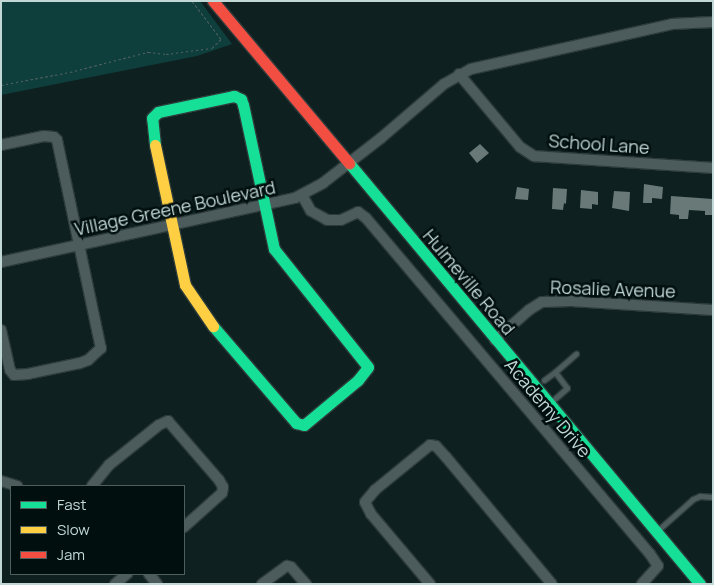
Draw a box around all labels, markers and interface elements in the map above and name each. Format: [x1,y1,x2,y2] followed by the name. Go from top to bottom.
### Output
[548,130,650,158] street label: School Lane
[73,176,277,240] street label: Village Greene Boulevard
[419,225,519,339] street label: Hulmeville Road
[550,276,676,302] street label: Rosalie Avenue
[500,354,596,462] street label: Academy Drive
[10,485,185,575] legend
[57,494,86,515] text: Fast
[57,519,90,540] text: Slow
[57,544,85,565] text: Jam

